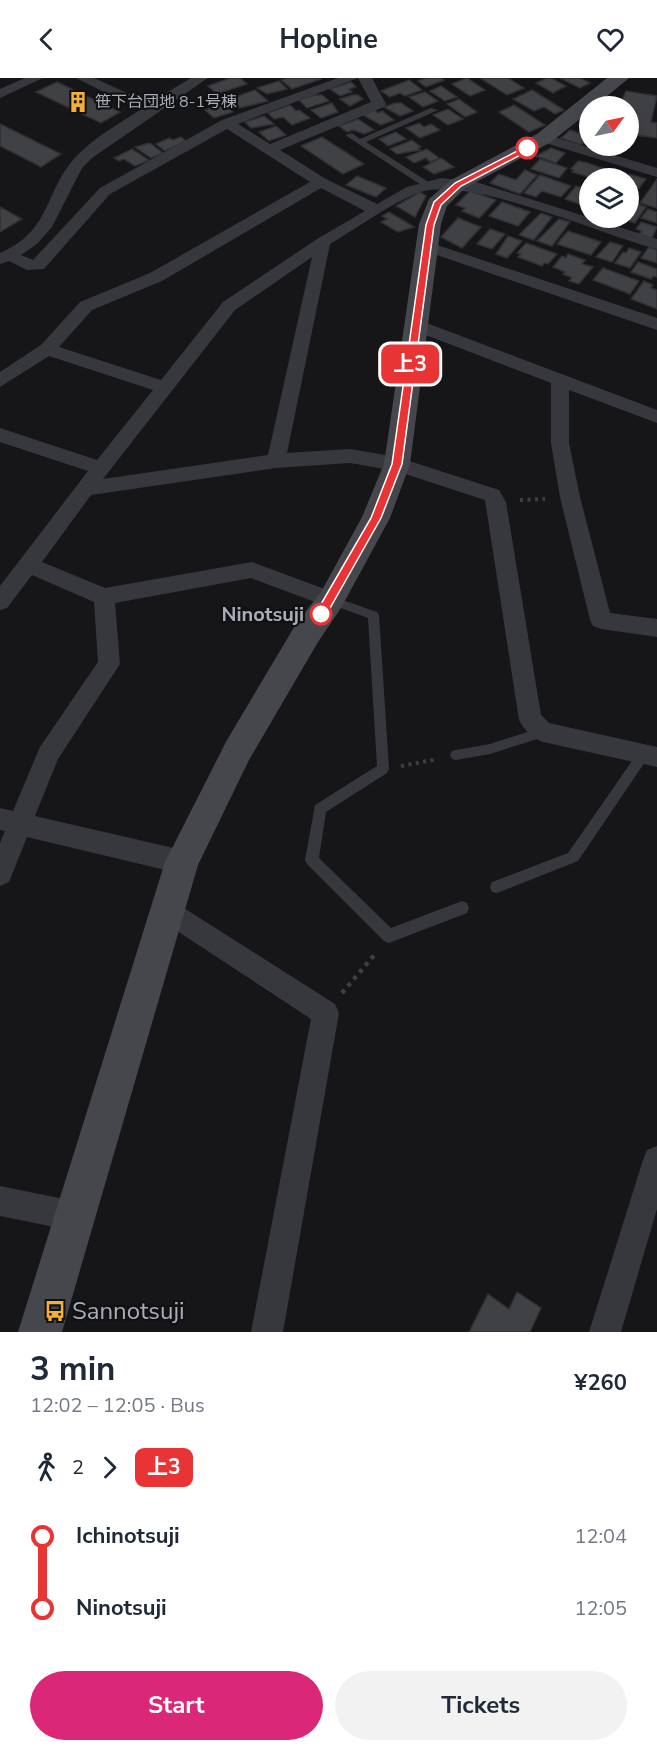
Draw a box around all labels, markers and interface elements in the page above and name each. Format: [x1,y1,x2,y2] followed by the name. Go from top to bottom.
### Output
[279,21,378,58] text: Hopline
[30,23,63,56] icon: back
[594,23,627,56] icon: heart
[66,90,90,114] building icon: 笹下台団地 8-1号棟
[95,91,237,113] place label: 笹下台団地 8-1号棟
[579,96,639,156] north arrow
[579,96,639,228] map controls
[516,137,538,159] unlabelled marker
[579,168,639,228] button: layers
[383,344,437,384] line badge: 上3
[393,350,427,378] text: 上3
[222,601,304,628] place label: Ninotsuji
[310,603,332,625] marker: Ninotsuji
[72,1295,185,1327] place label: Sannotsuji
[43,1299,67,1323] bus stop icon: Sannotsuji
[30,1347,115,1392] text: 3 min
[574,1368,627,1398] text: ¥260
[30,1392,205,1419] text: 12:02 – 12:05 · Bus
[30,1451,63,1484] icon: walk
[93,1451,126,1484] icon: forward
[147,1453,181,1481] text: 上3
[72,1454,84,1481] text: 2
[76,1521,180,1551] text: Ichinotsuji
[574,1523,627,1550] text: 12:04
[76,1593,167,1623] text: Ninotsuji
[574,1595,627,1622] text: 12:05
[30,1671,323,1740] button: Start
[335,1671,627,1740] button: Tickets

